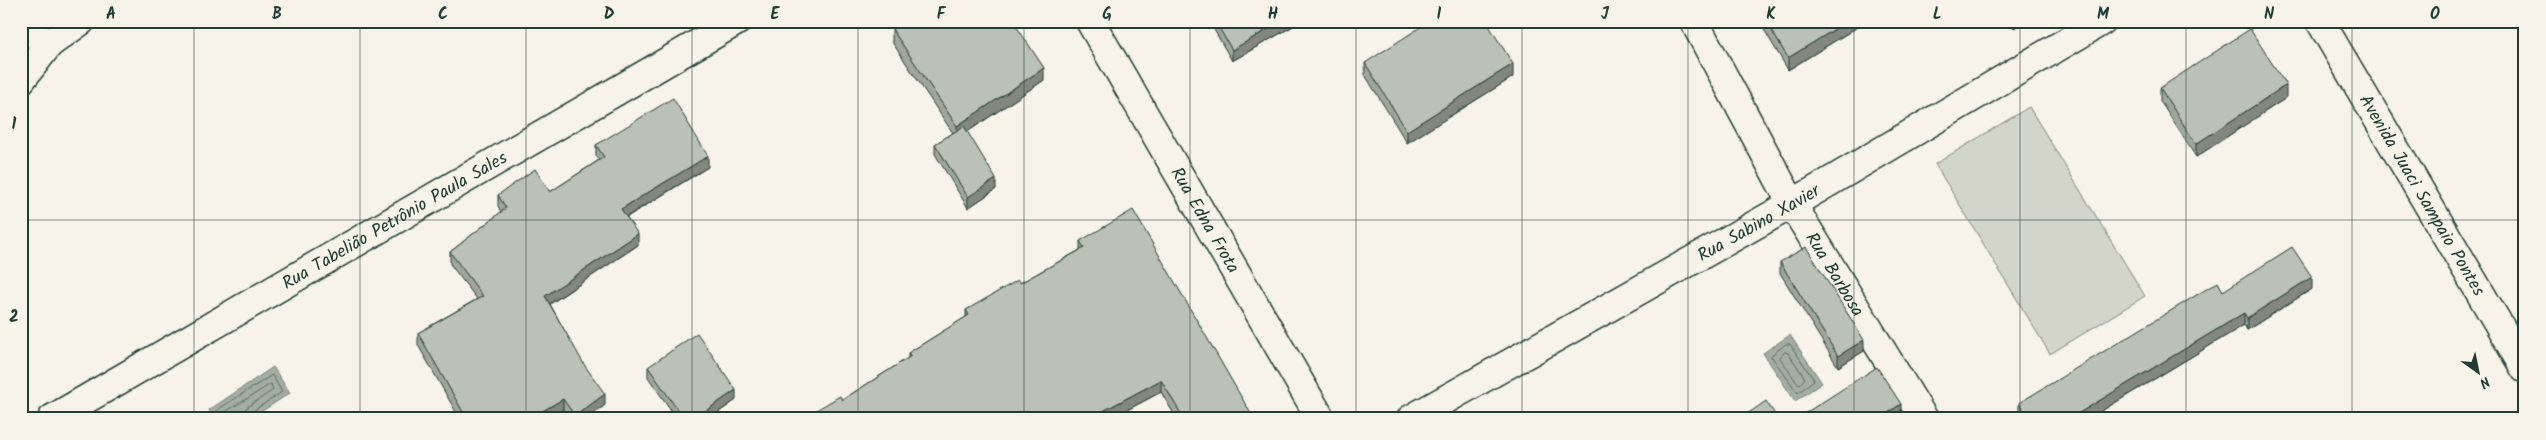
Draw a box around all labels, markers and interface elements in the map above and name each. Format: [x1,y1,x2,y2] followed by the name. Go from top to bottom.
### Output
[106,2,116,27] text: A
[272,2,282,27] text: B
[438,2,448,27] text: C
[604,2,615,27] text: D
[771,2,781,27] text: E
[937,2,947,27] text: F
[1102,2,1112,27] text: G
[1268,2,1278,27] text: H
[1437,2,1442,27] text: I
[1601,2,1610,27] text: J
[1766,2,1776,27] text: K
[1933,2,1941,27] text: L
[2097,2,2110,27] text: M
[2264,2,2274,27] text: N
[2430,2,2440,27] text: O
[2350,89,2492,302] street label: Avenida Juaci Sampaio Pontes
[12,112,17,137] text: 1
[277,144,514,298] street label: Rua Tabelião Petrônio Paula Sales
[1162,162,1246,279] street label: Rua Edna Frota
[1692,177,1827,271] street label: Rua Sabino Xavier
[1797,227,1871,323] street label: Rua Barbosa
[9,305,19,330] text: 2
[2454,348,2504,398] north arrow
[2475,370,2494,394] text: N

